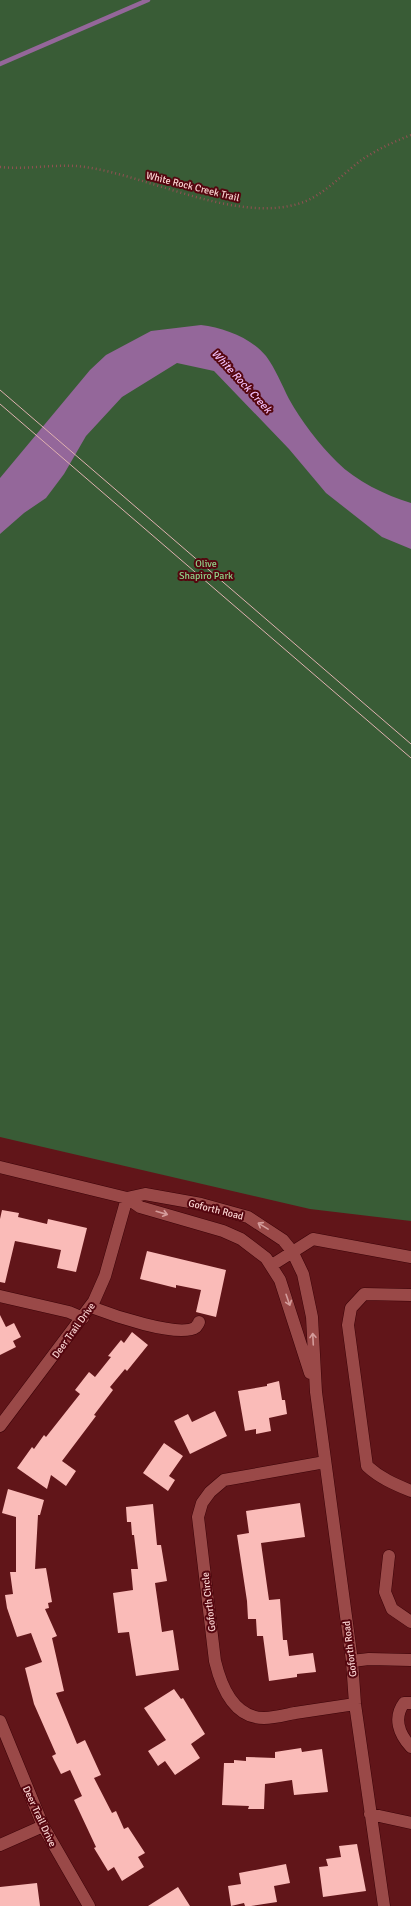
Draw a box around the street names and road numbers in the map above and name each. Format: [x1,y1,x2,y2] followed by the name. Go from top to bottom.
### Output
[145,170,241,204] street label: White Rock Creek Trail
[187,1197,245,1223] street label: Goforth Road
[50,1300,98,1361] street label: Deer Trail Drive
[199,1571,219,1632] street label: Goforth Circle
[341,1620,359,1678] street label: Goforth Road
[20,1784,58,1849] street label: Deer Trail Drive

